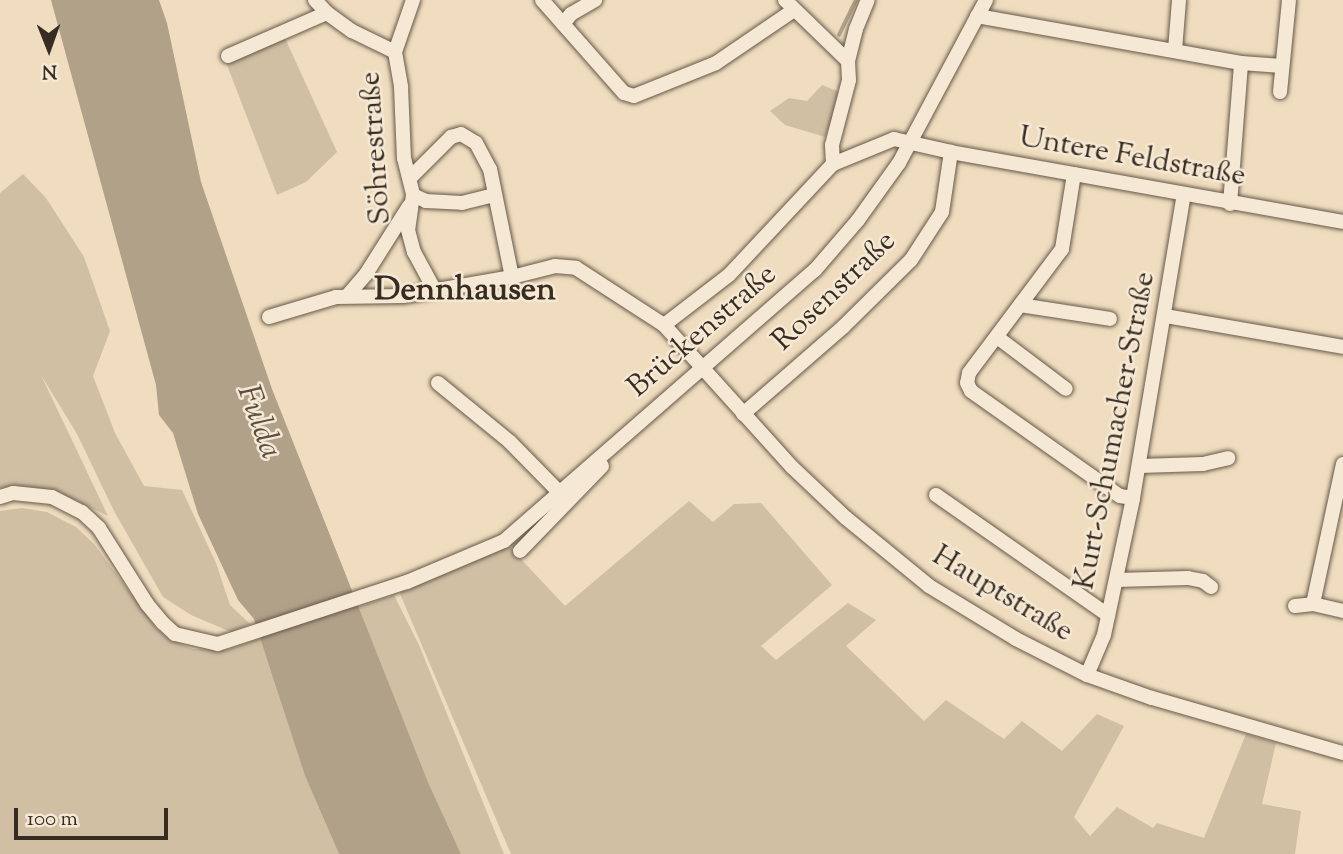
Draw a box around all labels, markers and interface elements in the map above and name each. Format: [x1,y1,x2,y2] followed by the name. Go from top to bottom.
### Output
[14,14,84,84] north arrow
[42,57,57,84] text: N
[354,70,400,226] street label: Söhrestraße
[1016,120,1248,196] street label: Untere Feldstraße
[766,224,904,360] street label: Rosenstraße
[621,258,785,406] street label: Brückenstraße
[1068,269,1164,593] street label: Kurt-Schumacher-Straße
[374,272,556,312] district label: Dennhausen
[227,380,289,464] water label: Fulda
[925,539,1079,651] street label: Hauptstraße
[18,794,172,838] scale bar
[27,805,78,835] text: 100 m

